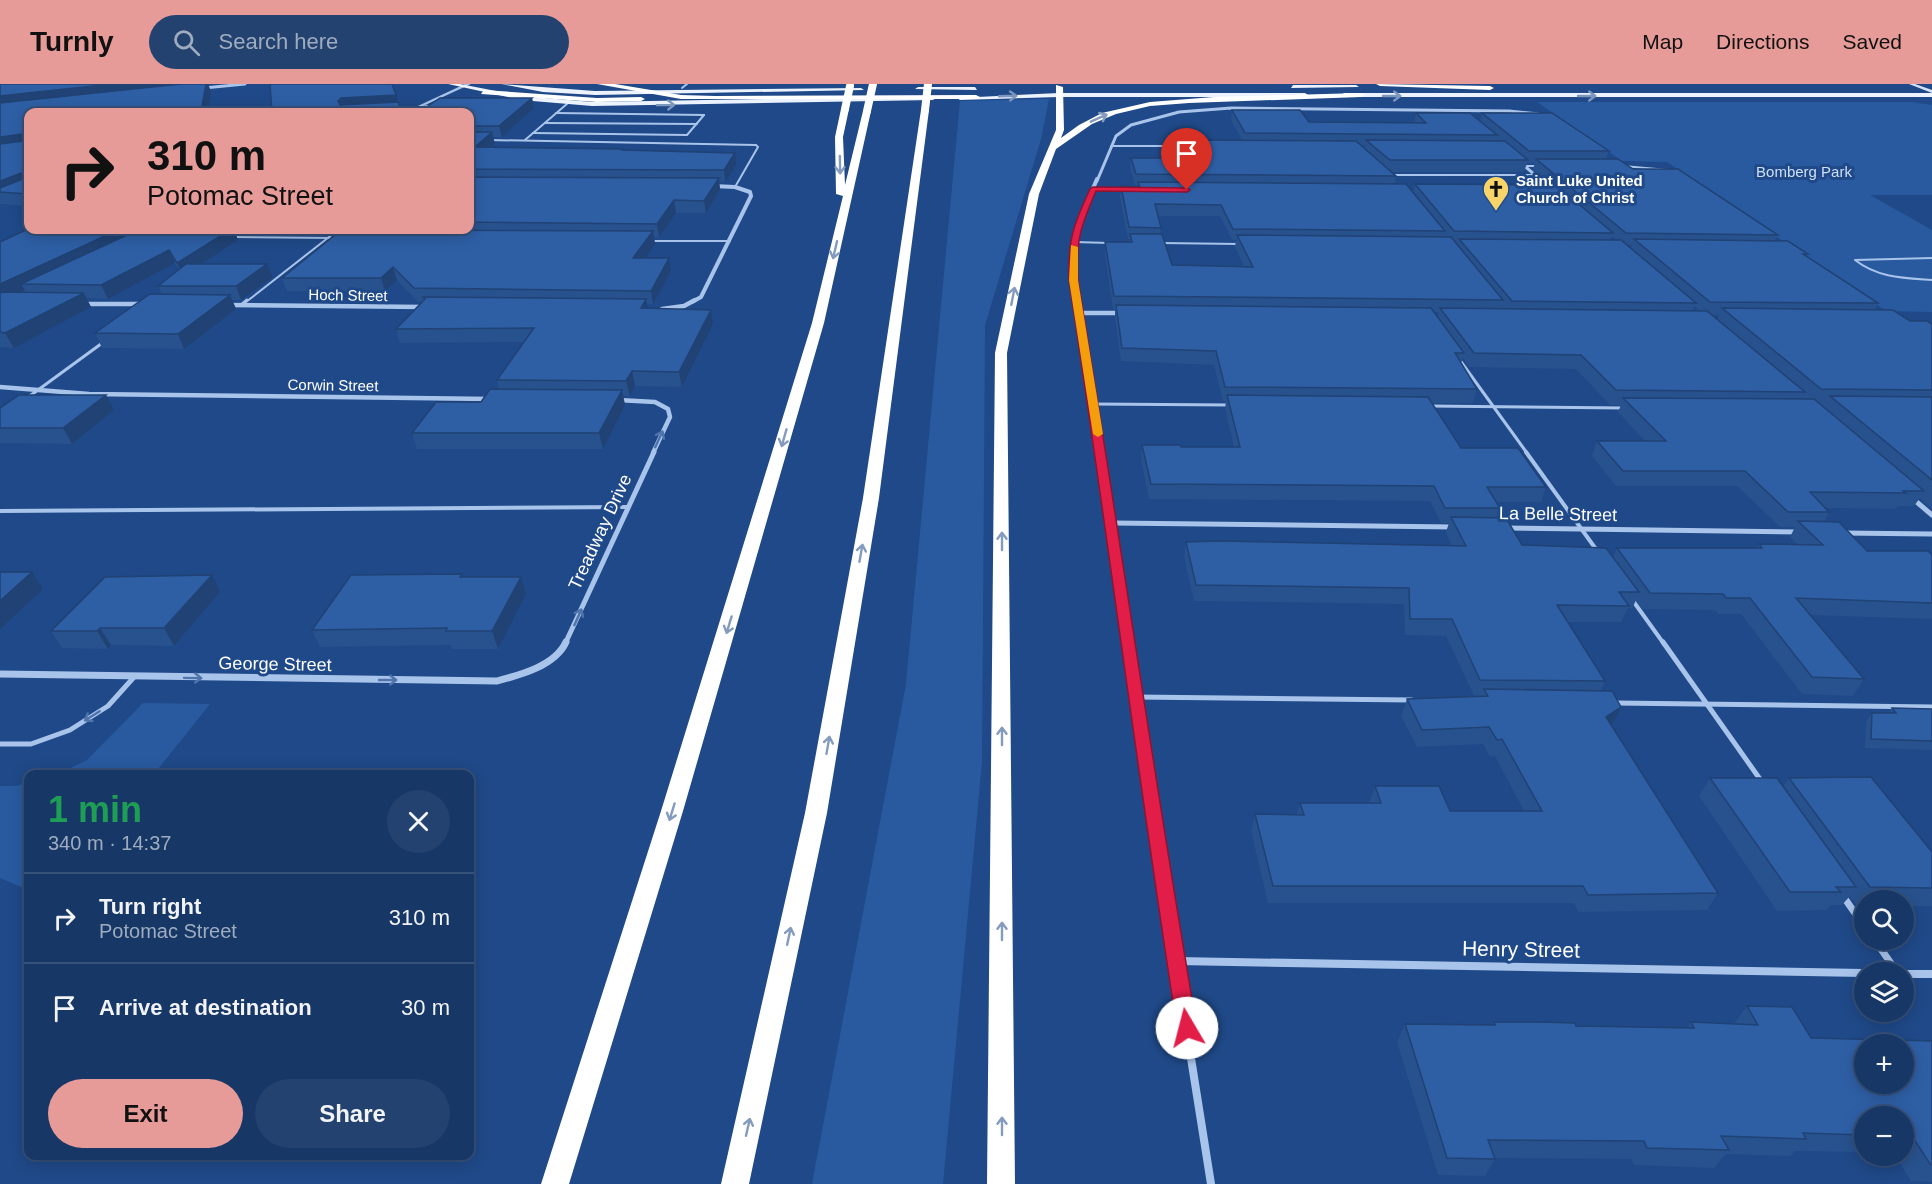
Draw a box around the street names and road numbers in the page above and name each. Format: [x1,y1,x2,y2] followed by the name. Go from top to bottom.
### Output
[308,286,389,304] street label: Hoch Street
[287,376,379,394] street label: Corwin Street
[564,471,636,593] street label: Treadway Drive
[1499,503,1617,525] street label: La Belle Street
[218,653,332,675] street label: George Street
[1462,936,1580,962] street label: Henry Street

